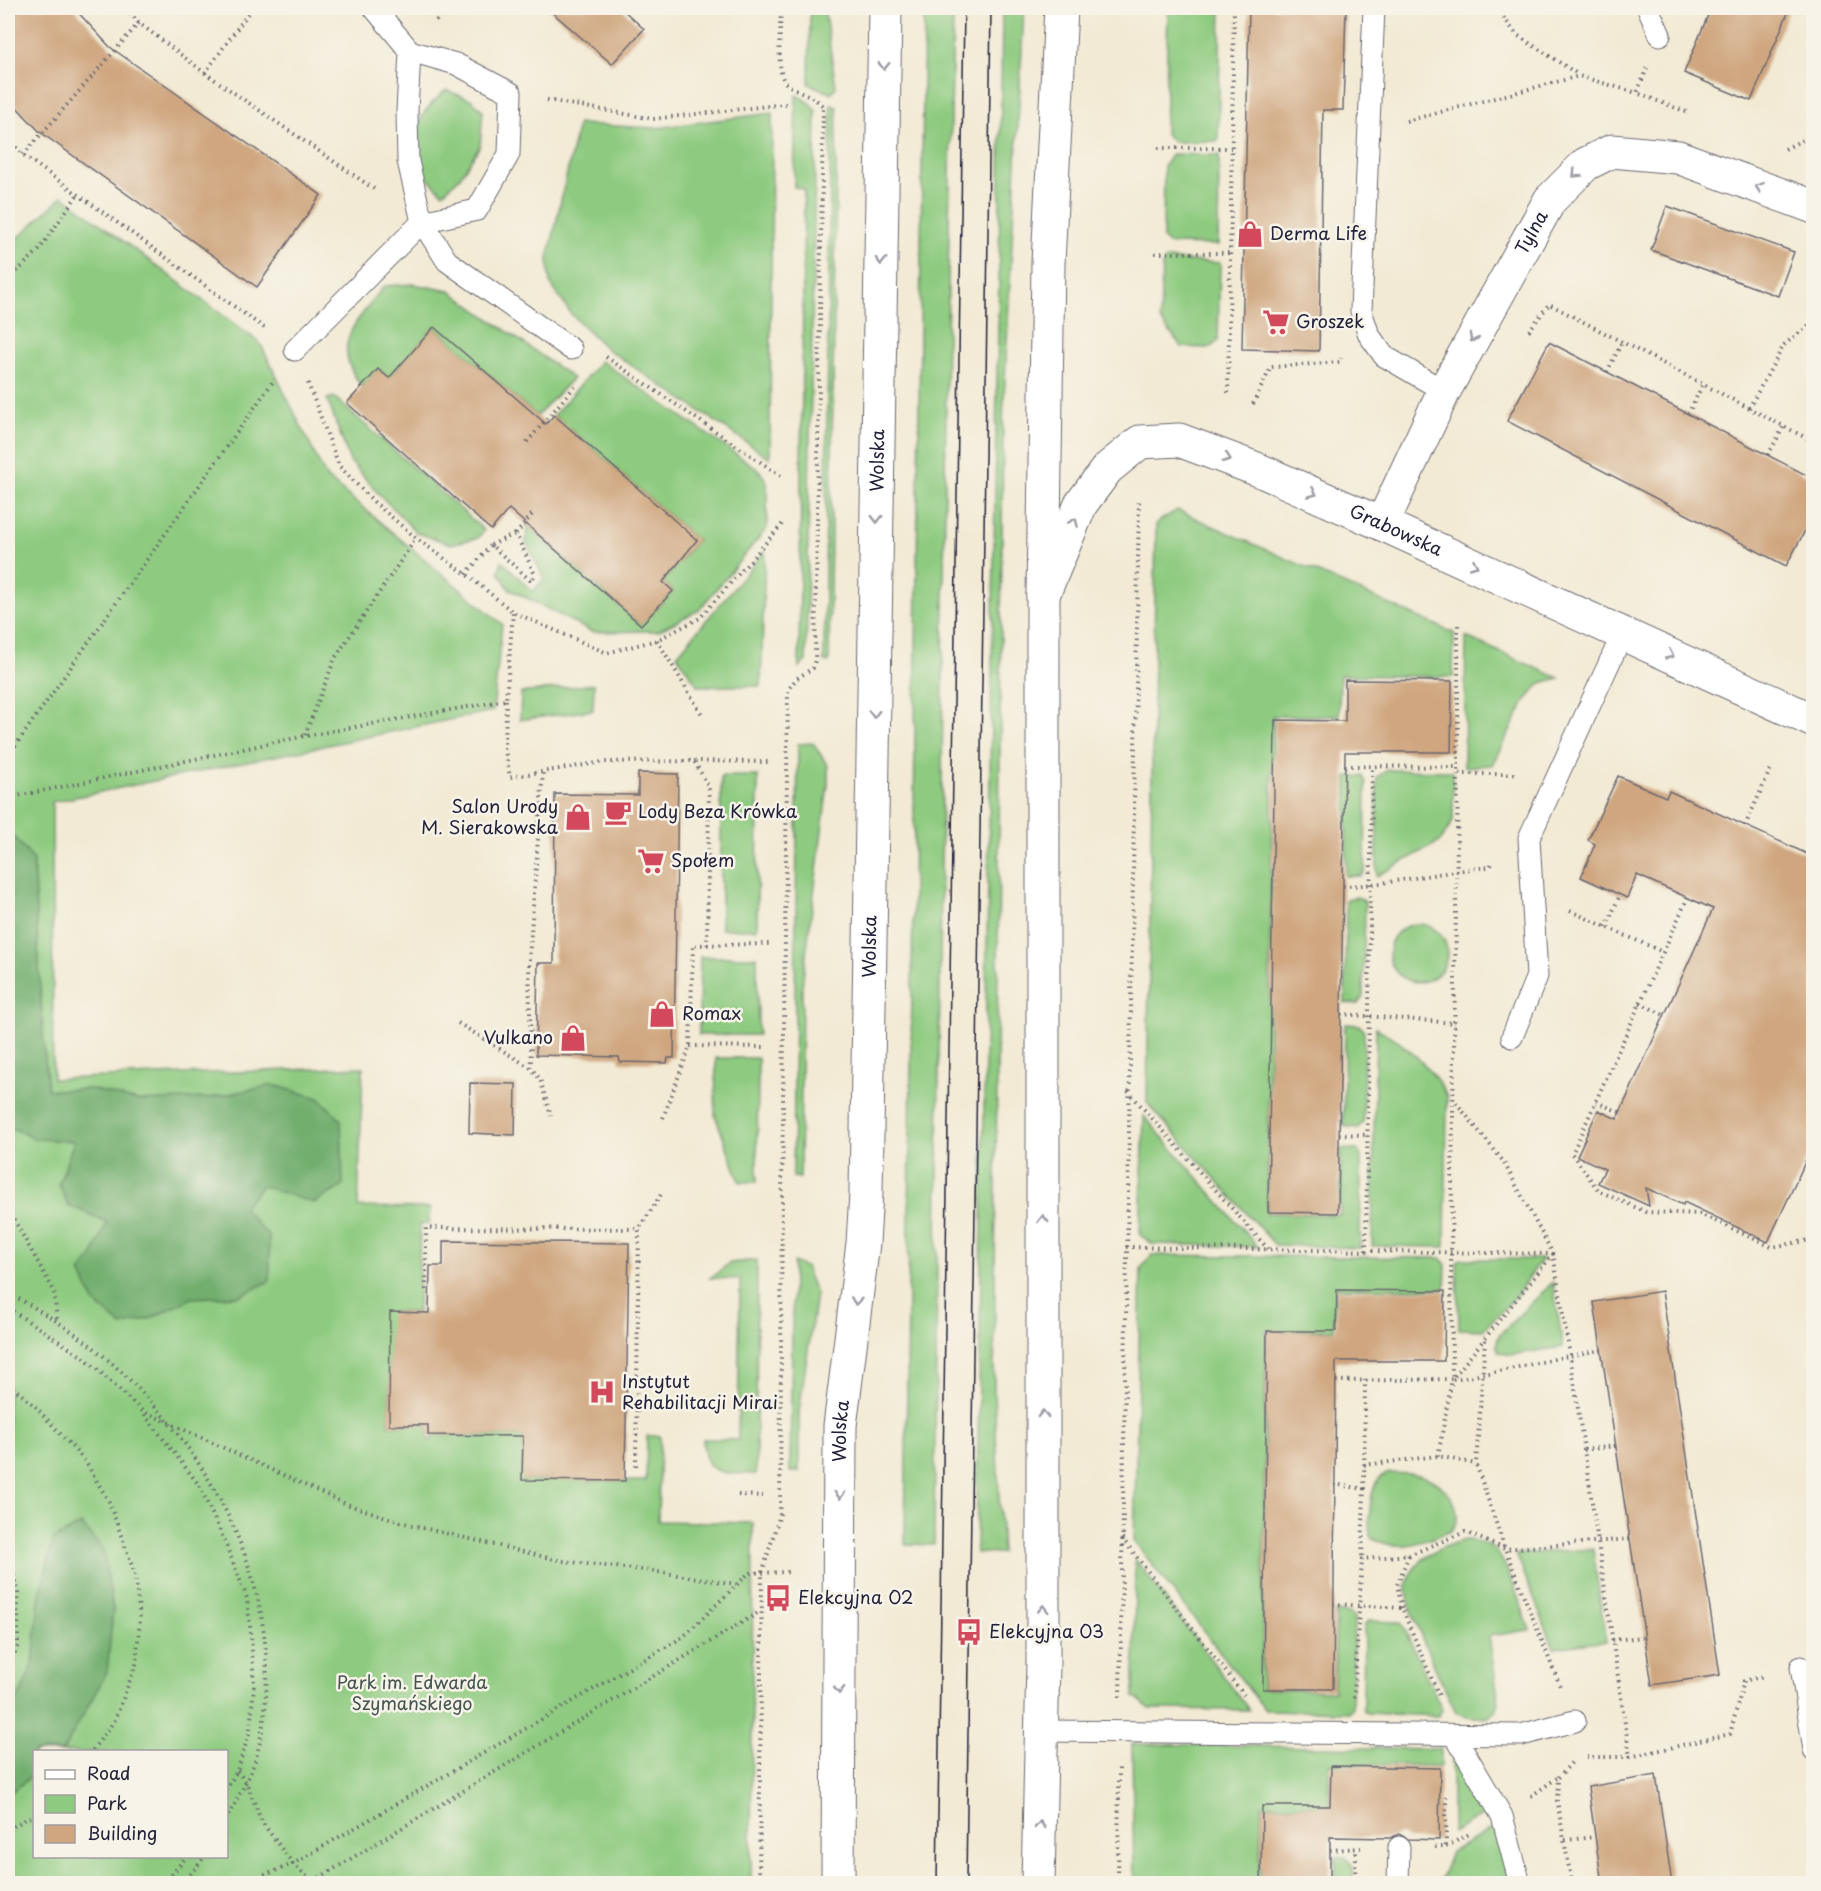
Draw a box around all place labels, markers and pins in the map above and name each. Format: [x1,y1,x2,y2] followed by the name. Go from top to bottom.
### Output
[1235,219,1265,249] shop icon: Derma Life
[1270,219,1367,246] place label: Derma Life
[1261,307,1291,337] supermarket icon: Groszek
[1296,307,1364,334] place label: Groszek
[421,792,559,840] place label: Salon Urody M. Sierakowska
[603,797,633,827] cafe icon: Lody Beza Krówka
[638,797,798,824] place label: Lody Beza Krówka
[563,802,593,832] shop icon: Salon Urody M. Sierakowska
[636,846,666,876] supermarket icon: Społem
[671,846,734,873] place label: Społem
[647,999,677,1029] shop icon: Romax
[682,999,741,1026] place label: Romax
[483,1023,553,1050] place label: Vulkano
[558,1023,588,1053] shop icon: Vulkano
[622,1367,778,1415] place label: Instytut Rehabilitacji Mirai
[587,1377,617,1407] hospital icon: Instytut Rehabilitacji Mirai
[763,1583,793,1613] bus stop icon: Elekcyjna 02
[798,1583,914,1610] place label: Elekcyjna 02
[954,1617,984,1647] bus stop icon: Elekcyjna 03
[989,1617,1104,1644] place label: Elekcyjna 03

